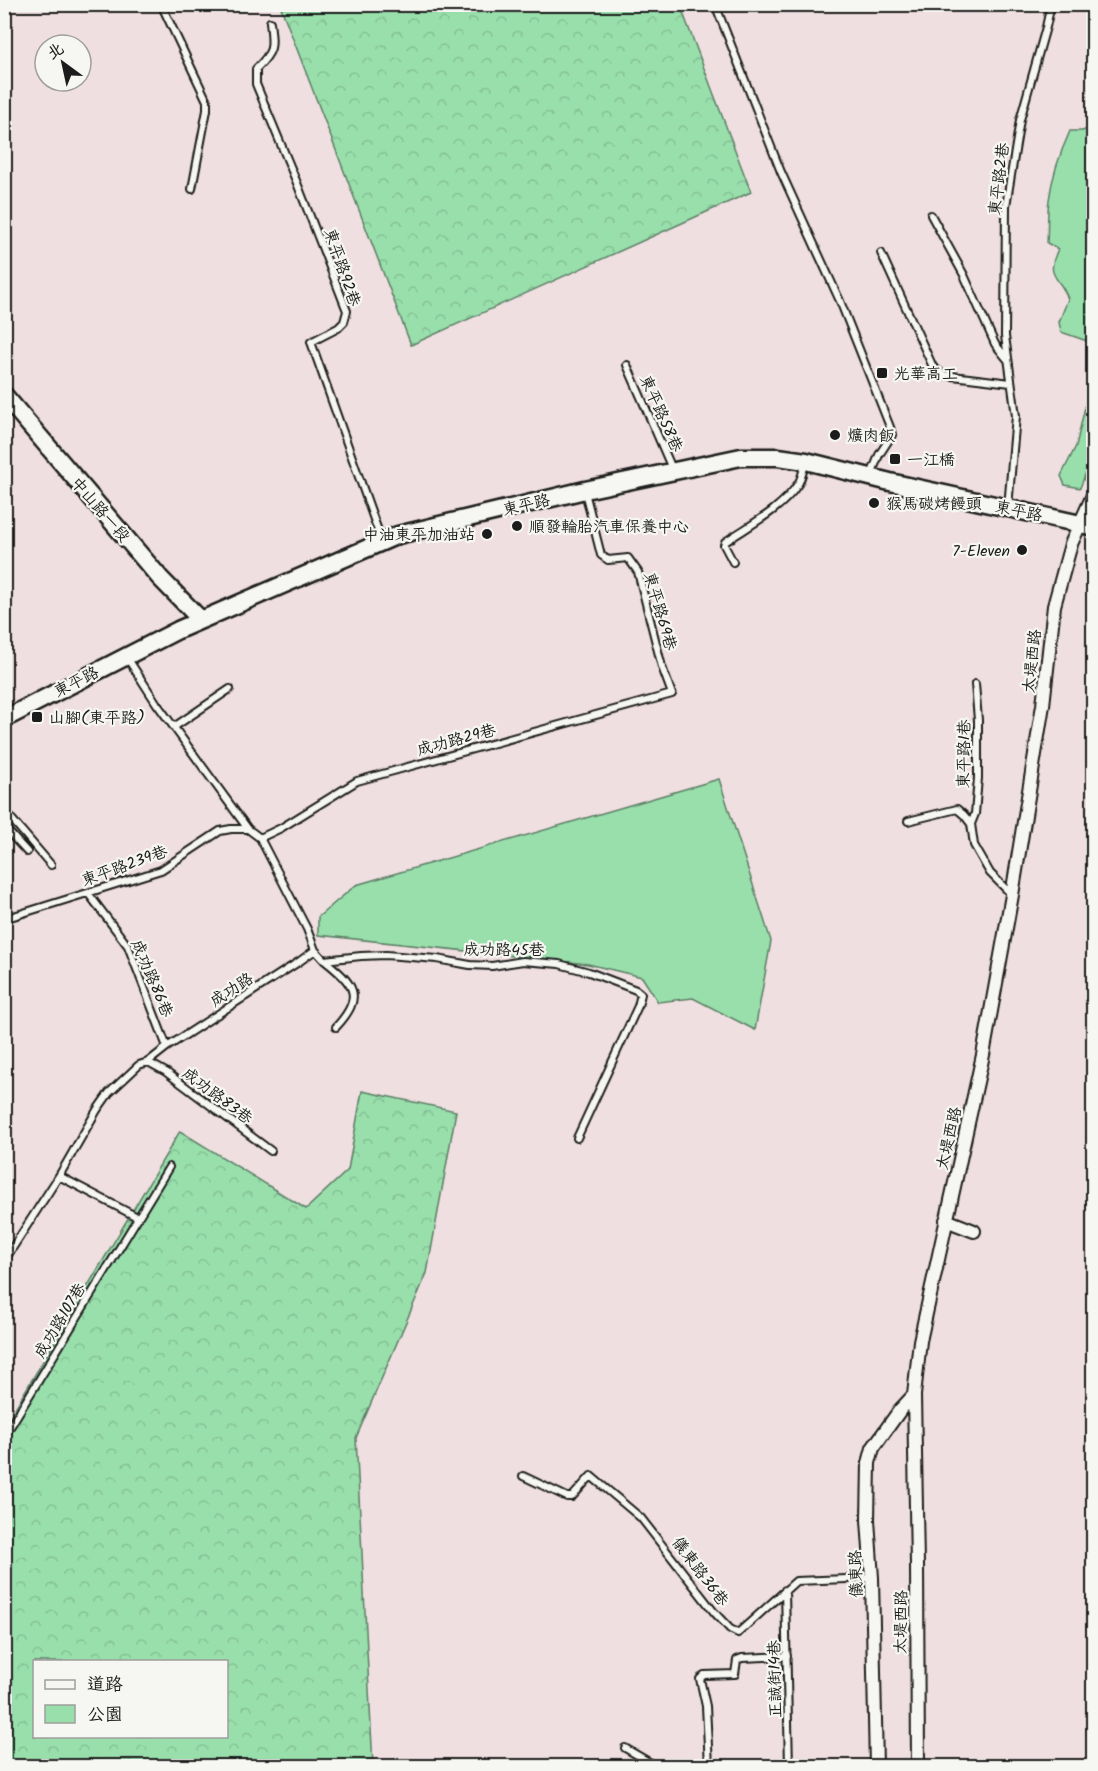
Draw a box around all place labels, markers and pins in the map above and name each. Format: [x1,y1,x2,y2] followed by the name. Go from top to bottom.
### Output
[894,362,958,387] place label: 光華高工
[875,366,889,380] marker: 光華高工
[847,424,895,449] place label: 爌肉飯
[828,428,842,442] marker: 爌肉飯
[907,448,955,473] place label: 一江橋
[888,452,902,466] marker: 一江橋
[886,492,982,517] place label: 猴馬碳烤饅頭
[867,496,881,510] marker: 猴馬碳烤饅頭
[529,515,689,540] place label: 順發輪胎汽車保養中心
[510,519,524,533] marker: 順發輪胎汽車保養中心
[363,523,475,548] place label: 中油東平加油站
[480,527,494,541] marker: 中油東平加油站
[952,539,1010,564] place label: 7-Eleven
[1015,543,1029,557] marker: 7-Eleven
[49,706,145,731] place label: 山腳(東平路)
[30,710,44,724] marker: 山腳(東平路)

